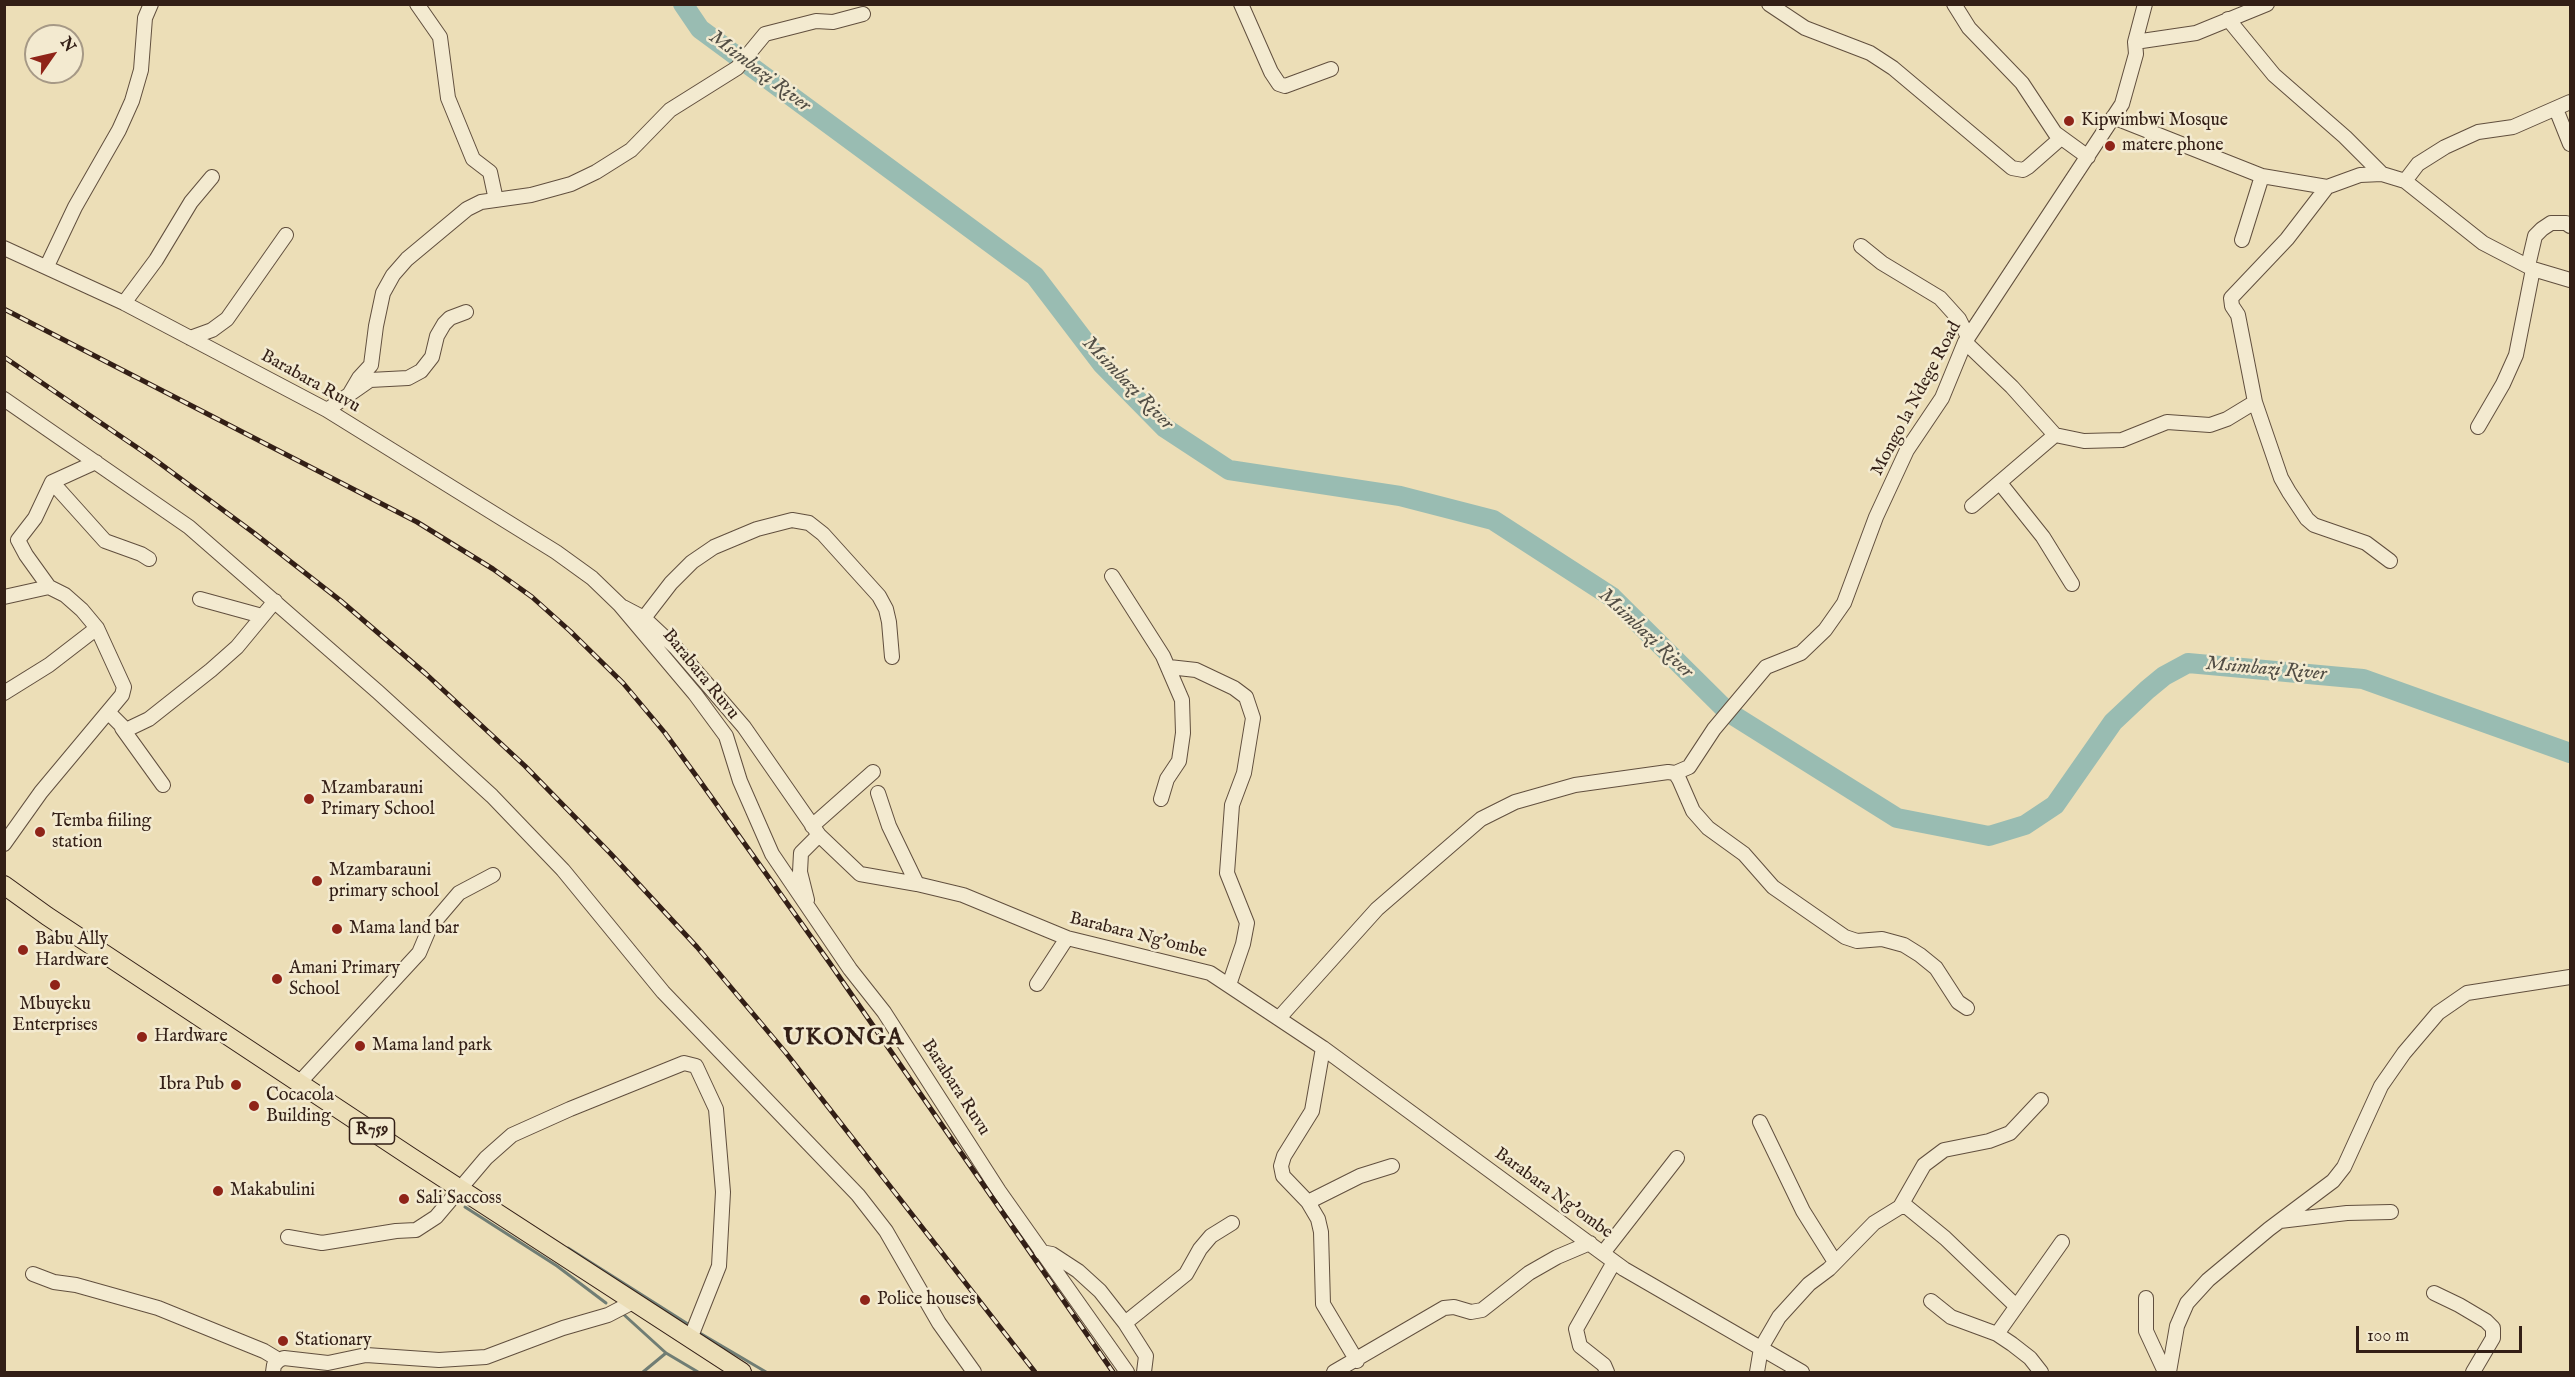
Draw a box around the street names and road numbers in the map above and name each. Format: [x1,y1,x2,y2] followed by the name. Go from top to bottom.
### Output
[1867,318,1967,480] street label: Mongo la Ndege Road
[257,346,363,418] street label: Barabara Ruvu
[657,625,743,725] street label: Barabara Ruvu
[1067,908,1209,964] street label: Barabara Ng'ombe
[916,1036,994,1140] street label: Barabara Ruvu
[350,1118,394,1144] road number: R759
[1490,1144,1616,1244] street label: Barabara Ng'ombe

